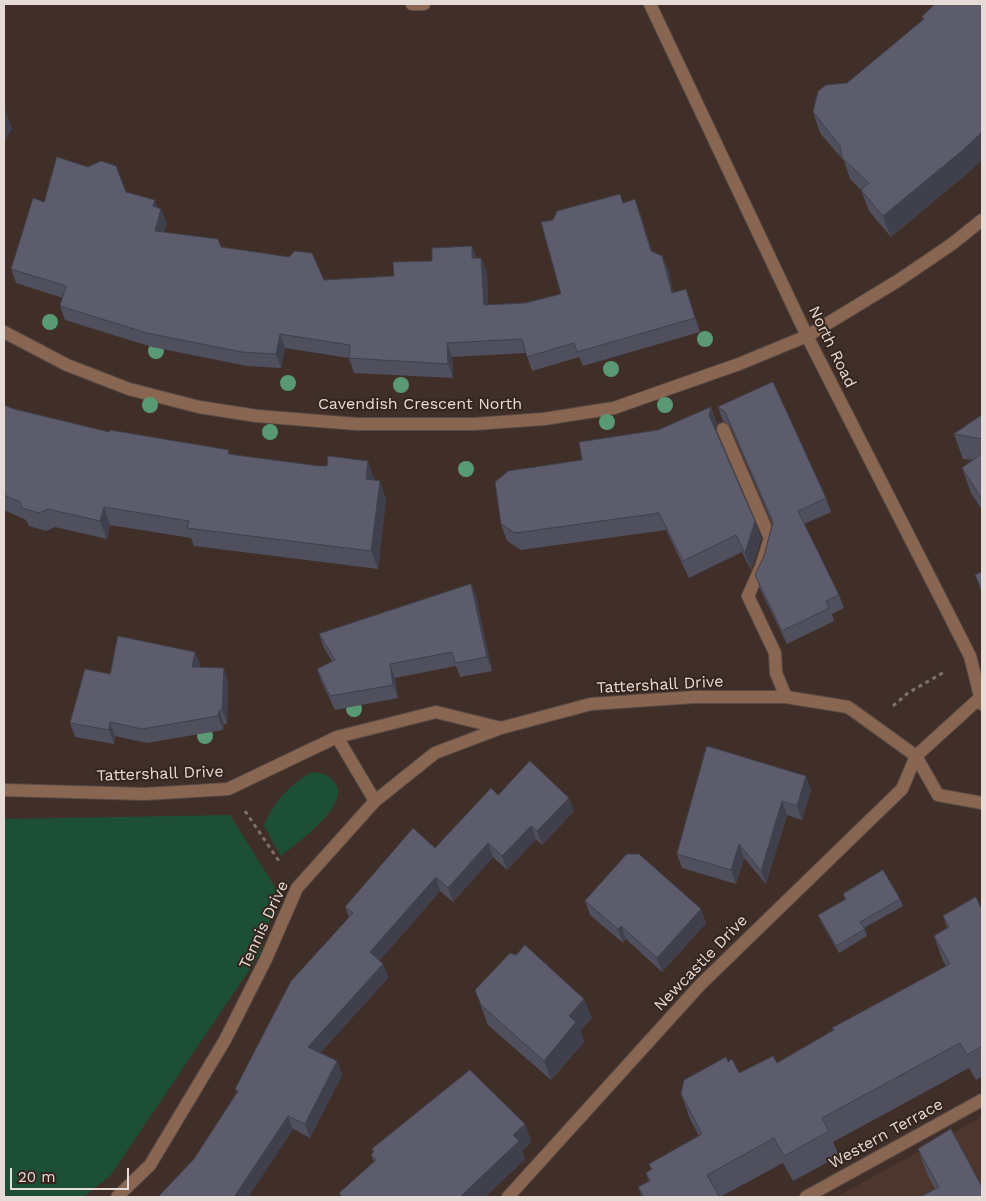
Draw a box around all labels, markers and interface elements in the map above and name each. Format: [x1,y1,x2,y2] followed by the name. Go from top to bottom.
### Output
[804,303,860,391] street label: North Road
[318,394,522,414] street label: Cavendish Crescent North
[596,672,724,698] street label: Tattershall Drive
[96,762,224,786] street label: Tattershall Drive
[235,878,293,972] street label: Tennis Drive
[650,911,752,1015] street label: Newcastle Drive
[826,1095,946,1173] street label: Western Terrace
[12,1158,131,1190] scale bar
[18,1168,56,1186] text: 20 m

